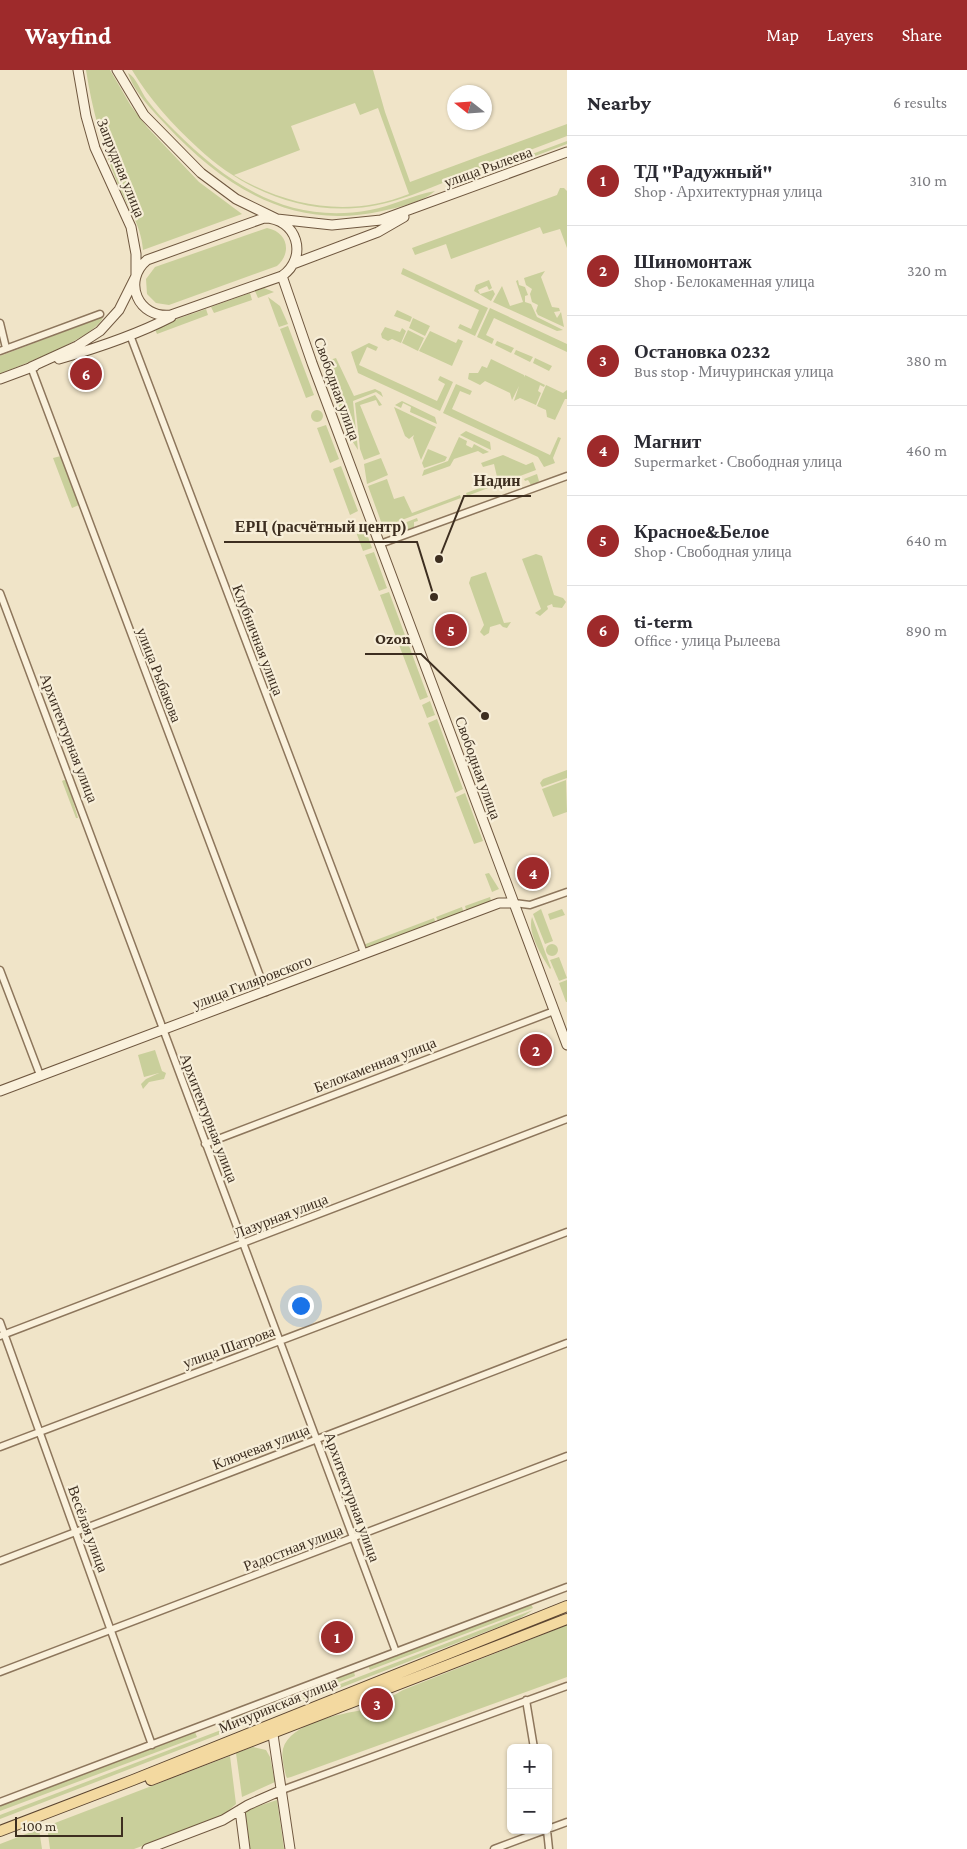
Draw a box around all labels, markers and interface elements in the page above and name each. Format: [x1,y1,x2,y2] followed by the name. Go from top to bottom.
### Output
[25,22,111,49] text: Wayfind
[766,25,799,45] text: Map
[827,25,874,45] text: Layers
[902,25,942,45] text: Share
[447,85,492,130] north arrow
[587,91,651,115] text: Nearby
[893,94,947,111] text: 6 results
[94,116,148,220] street label: Запрудная улица
[442,144,535,190] street label: улица Рылеева
[634,161,772,182] text: ТД "Радужный"
[600,172,606,189] text: 1
[909,172,947,189] text: 310 m
[634,183,822,200] text: Shop · Архитектурная улица
[634,251,752,272] text: Шиномонтаж
[599,262,607,279] text: 2
[907,262,947,279] text: 320 m
[634,273,814,290] text: Shop · Белокаменная улица
[311,335,363,443] street label: Свободная улица
[634,341,770,362] text: Остановка 0232
[599,352,607,369] text: 3
[906,352,947,369] text: 380 m
[70,355,102,393] pin: 6
[634,363,834,380] text: Bus stop · Мичуринская улица
[634,431,701,452] text: Магнит
[599,442,607,459] text: 4
[906,442,947,459] text: 460 m
[634,453,842,470] text: Supermarket · Свободная улица
[464,465,531,496] callout: Надин
[474,472,520,489] text: Надин
[224,511,417,542] callout: ЕРЦ (расчётный центр)
[235,518,407,536] text: ЕРЦ (расчётный центр)
[634,521,769,542] text: Красное&Белое
[599,532,607,549] text: 5
[906,532,947,549] text: 640 m
[634,543,792,560] text: Shop · Свободная улица
[229,582,287,698] street label: Клубничная улица
[435,611,467,649] pin: 5
[634,611,693,632] text: ti-term
[599,622,607,639] text: 6
[906,622,947,639] text: 890 m
[365,623,421,654] callout: Ozon
[134,625,185,725] street label: улица Рыбакова
[375,630,411,647] text: Ozon
[634,632,780,649] text: Office · улица Рылеева
[37,671,101,805] street label: Архитектурная улица
[452,714,504,822] street label: Свободная улица
[517,854,549,892] pin: 4
[190,952,314,1012] street label: улица Гиляровского
[520,1031,552,1069] pin: 2
[312,1034,439,1096] street label: Белокаменная улица
[177,1051,241,1185] street label: Архитектурная улица
[232,1191,330,1241] street label: Лазурная улица
[288,1293,314,1319] your location
[181,1323,277,1371] street label: улица Шатрова
[210,1421,312,1473] street label: Ключевая улица
[321,1430,383,1564] street label: Архитектурная улица
[65,1483,111,1575] street label: Весёлая улица
[241,1522,345,1574] street label: Радостная улица
[321,1618,353,1656] pin: 1
[216,1674,340,1736] street label: Мичуринская улица
[361,1685,393,1723] pin: 3
[507,1744,552,1834] map controls
[507,1744,552,1789] button: +
[507,1789,552,1834] button: −
[15,1814,122,1837] scale bar
[22,1818,56,1834] text: 100 m

